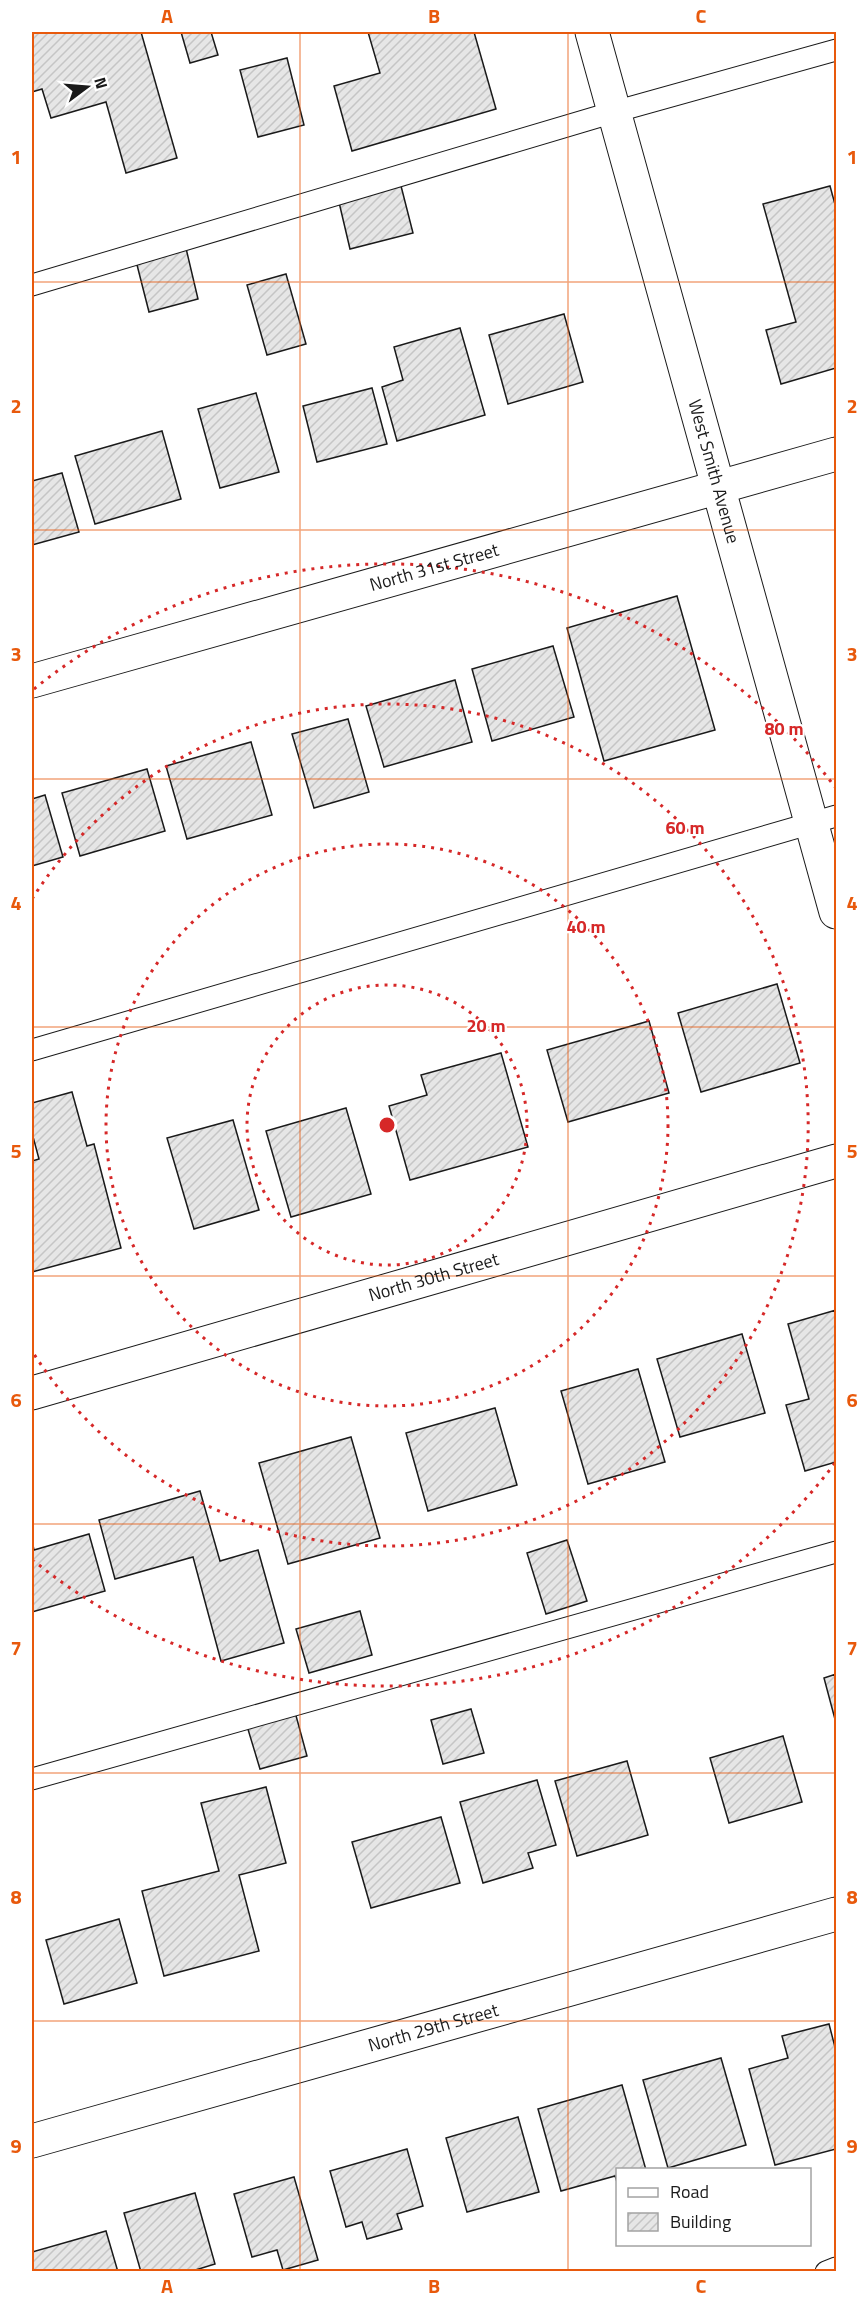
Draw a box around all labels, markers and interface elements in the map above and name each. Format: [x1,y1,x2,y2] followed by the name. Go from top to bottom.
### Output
[161,0,173,31] text: A
[428,0,440,31] text: B
[696,0,707,31] text: C
[57,57,117,117] north arrow
[88,74,114,92] text: N
[10,141,22,172] text: 1
[846,141,858,172] text: 1
[10,390,22,421] text: 2
[846,390,858,421] text: 2
[681,396,747,546] street label: West Smith Avenue
[366,536,503,598] street label: North 31st Street
[10,638,22,669] text: 3
[846,638,858,669] text: 3
[764,715,804,742] text: 80 m
[665,814,705,841] text: 60 m
[10,887,22,918] text: 4
[846,887,858,918] text: 4
[566,913,606,940] text: 40 m
[466,1012,506,1039] text: 20 m
[377,1115,397,1135] centre of rings
[10,1135,22,1166] text: 5
[846,1135,858,1166] text: 5
[365,1245,502,1308] street label: North 30th Street
[10,1384,22,1415] text: 6
[846,1384,858,1415] text: 6
[10,1632,22,1663] text: 7
[846,1632,858,1663] text: 7
[10,1881,22,1912] text: 8
[846,1881,858,1912] text: 8
[365,1996,502,2058] street label: North 29th Street
[10,2130,22,2161] text: 9
[846,2130,858,2161] text: 9
[616,2168,811,2246] legend
[670,2178,709,2205] text: Road
[670,2208,731,2235] text: Building
[161,2270,173,2301] text: A
[428,2270,440,2301] text: B
[696,2270,707,2301] text: C

